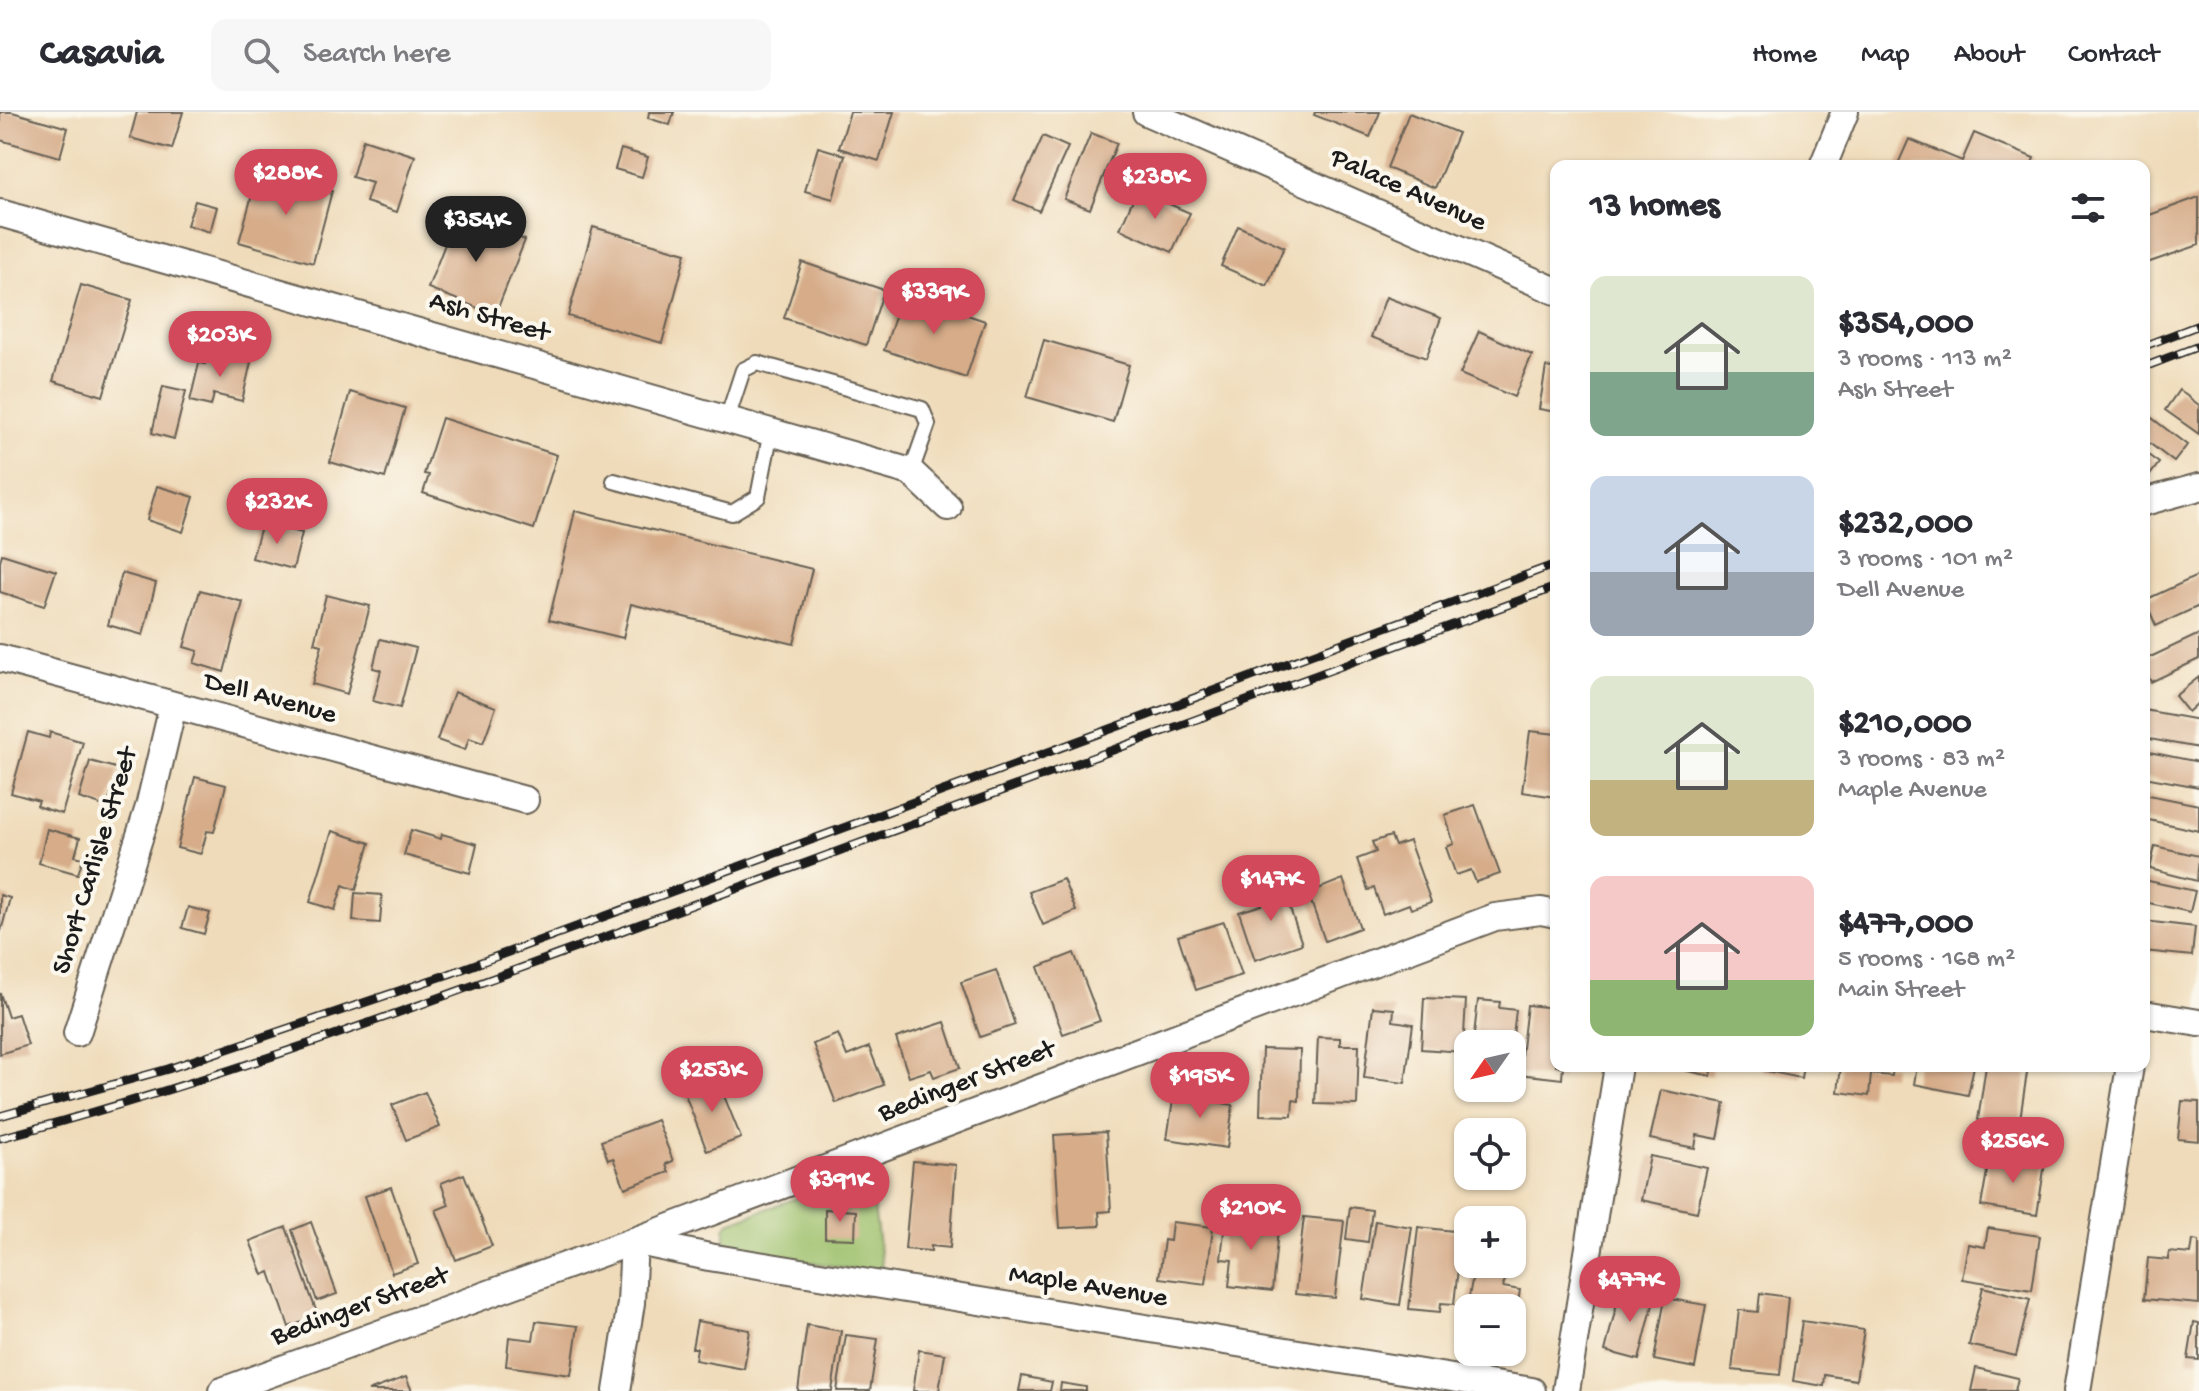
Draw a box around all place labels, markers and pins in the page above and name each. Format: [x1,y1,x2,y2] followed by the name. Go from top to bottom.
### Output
[230,149,342,217] pin: $288K
[1099,153,1211,221] pin: $238K
[420,196,532,264] pin: $354K
[878,268,990,336] pin: $339K
[164,311,276,379] pin: $203K
[221,478,333,546] pin: $232K
[1215,855,1327,923] pin: $147K
[656,1046,768,1114] pin: $253K
[1144,1052,1256,1120] pin: $195K
[1957,1117,2069,1185] pin: $256K
[784,1156,896,1224] pin: $391K
[1195,1184,1307,1252] pin: $210K
[1574,1256,1686,1324] pin: $477K

